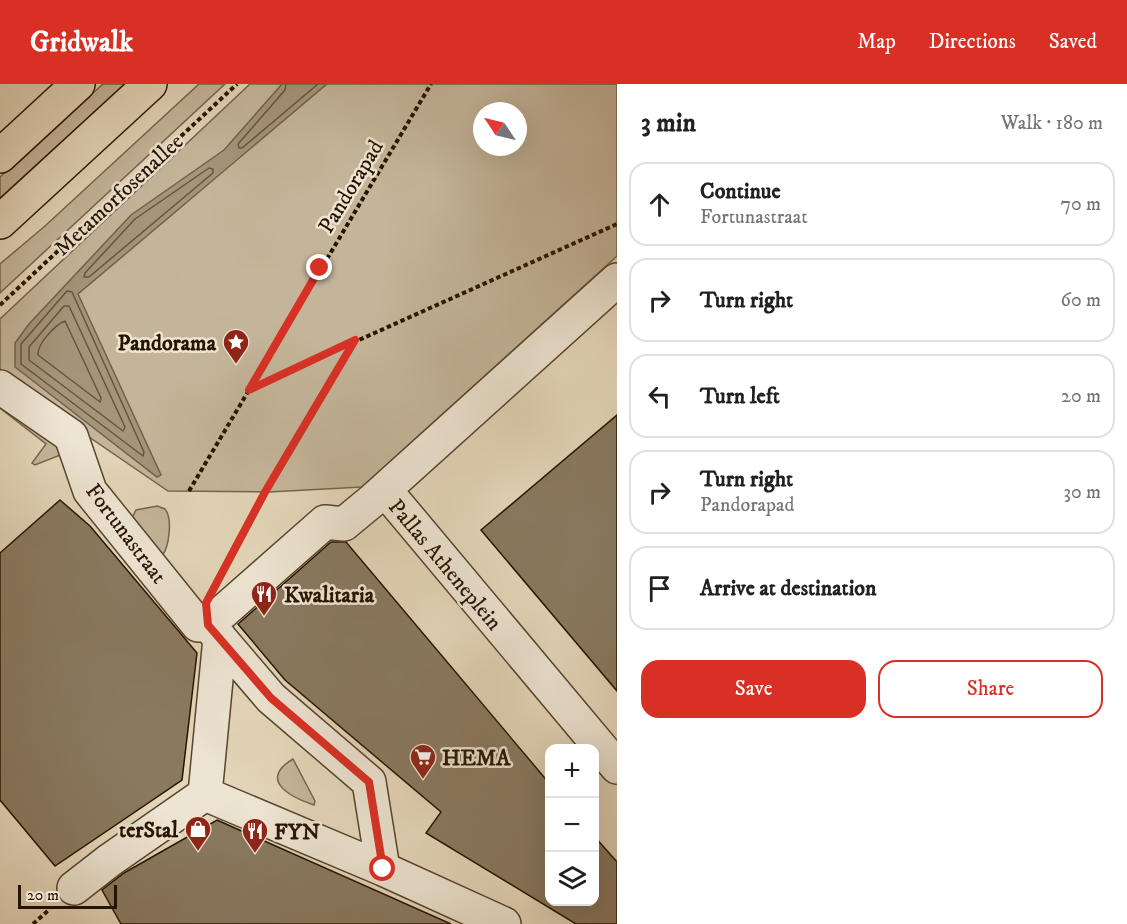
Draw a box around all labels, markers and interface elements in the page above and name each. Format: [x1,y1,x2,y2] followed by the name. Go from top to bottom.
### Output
[30,25,133,60] text: Gridwalk
[857,29,896,55] text: Map
[929,29,1016,55] text: Directions
[1049,29,1097,55] text: Saved
[473,102,527,156] north arrow
[641,107,696,140] text: 3 min
[1001,111,1103,136] text: Walk · 180 m
[49,128,189,262] street label: Metamorfosenallee
[313,135,390,238] street label: Pandorapad
[700,178,781,205] text: Continue
[643,188,676,221] icon: ahead
[1060,192,1101,217] text: 70 m
[700,205,808,230] text: Fortunastraat
[306,254,332,280] route end
[643,284,676,317] icon: right
[700,287,793,314] text: Turn right
[1061,288,1101,313] text: 60 m
[221,327,251,365] place icon: Pandorama
[117,330,217,357] place label: Pandorama
[643,380,676,413] icon: left
[700,383,780,410] text: Turn left
[1061,384,1101,409] text: 20 m
[700,466,793,493] text: Turn right
[643,476,676,509] icon: right
[79,479,172,589] street label: Fortunastraat
[1063,480,1101,505] text: 30 m
[700,493,795,518] text: Pandorapad
[382,494,508,636] street label: Pallas Atheneplein
[643,572,676,605] icon: arrive
[700,575,877,602] text: Arrive at destination
[249,579,279,617] restaurant icon: Kwalitaria
[284,582,375,609] place label: Kwalitaria
[641,660,866,718] button: Save
[878,660,1103,718] button: Share
[408,742,438,780] supermarket icon: HEMA
[545,744,599,906] map controls
[545,744,599,798] button: +
[442,745,511,772] place label: HEMA
[545,798,599,852] button: −
[183,814,213,852] shop icon: terStal
[240,816,270,854] restaurant icon: FYN
[119,817,178,844] place label: terStal
[274,819,320,846] place label: FYN
[545,852,599,906] button: layers
[369,855,395,881] route start
[18,882,117,910] scale bar
[27,885,59,905] text: 20 m

